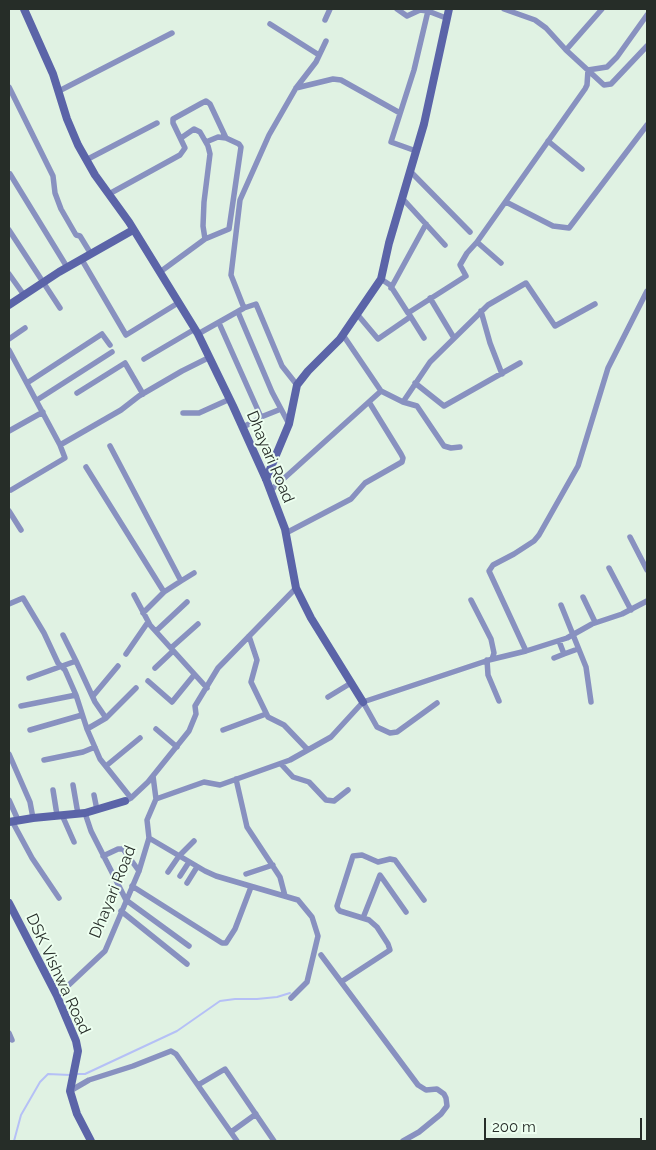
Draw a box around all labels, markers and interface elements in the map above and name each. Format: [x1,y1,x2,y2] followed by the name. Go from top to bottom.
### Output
[242,408,298,506] street label: Dhayari Road
[86,843,140,941] street label: Dhayari Road
[22,911,94,1037] street label: DSK Vishwa Road
[486,1108,644,1140] scale bar
[492,1118,536,1136] text: 200 m

